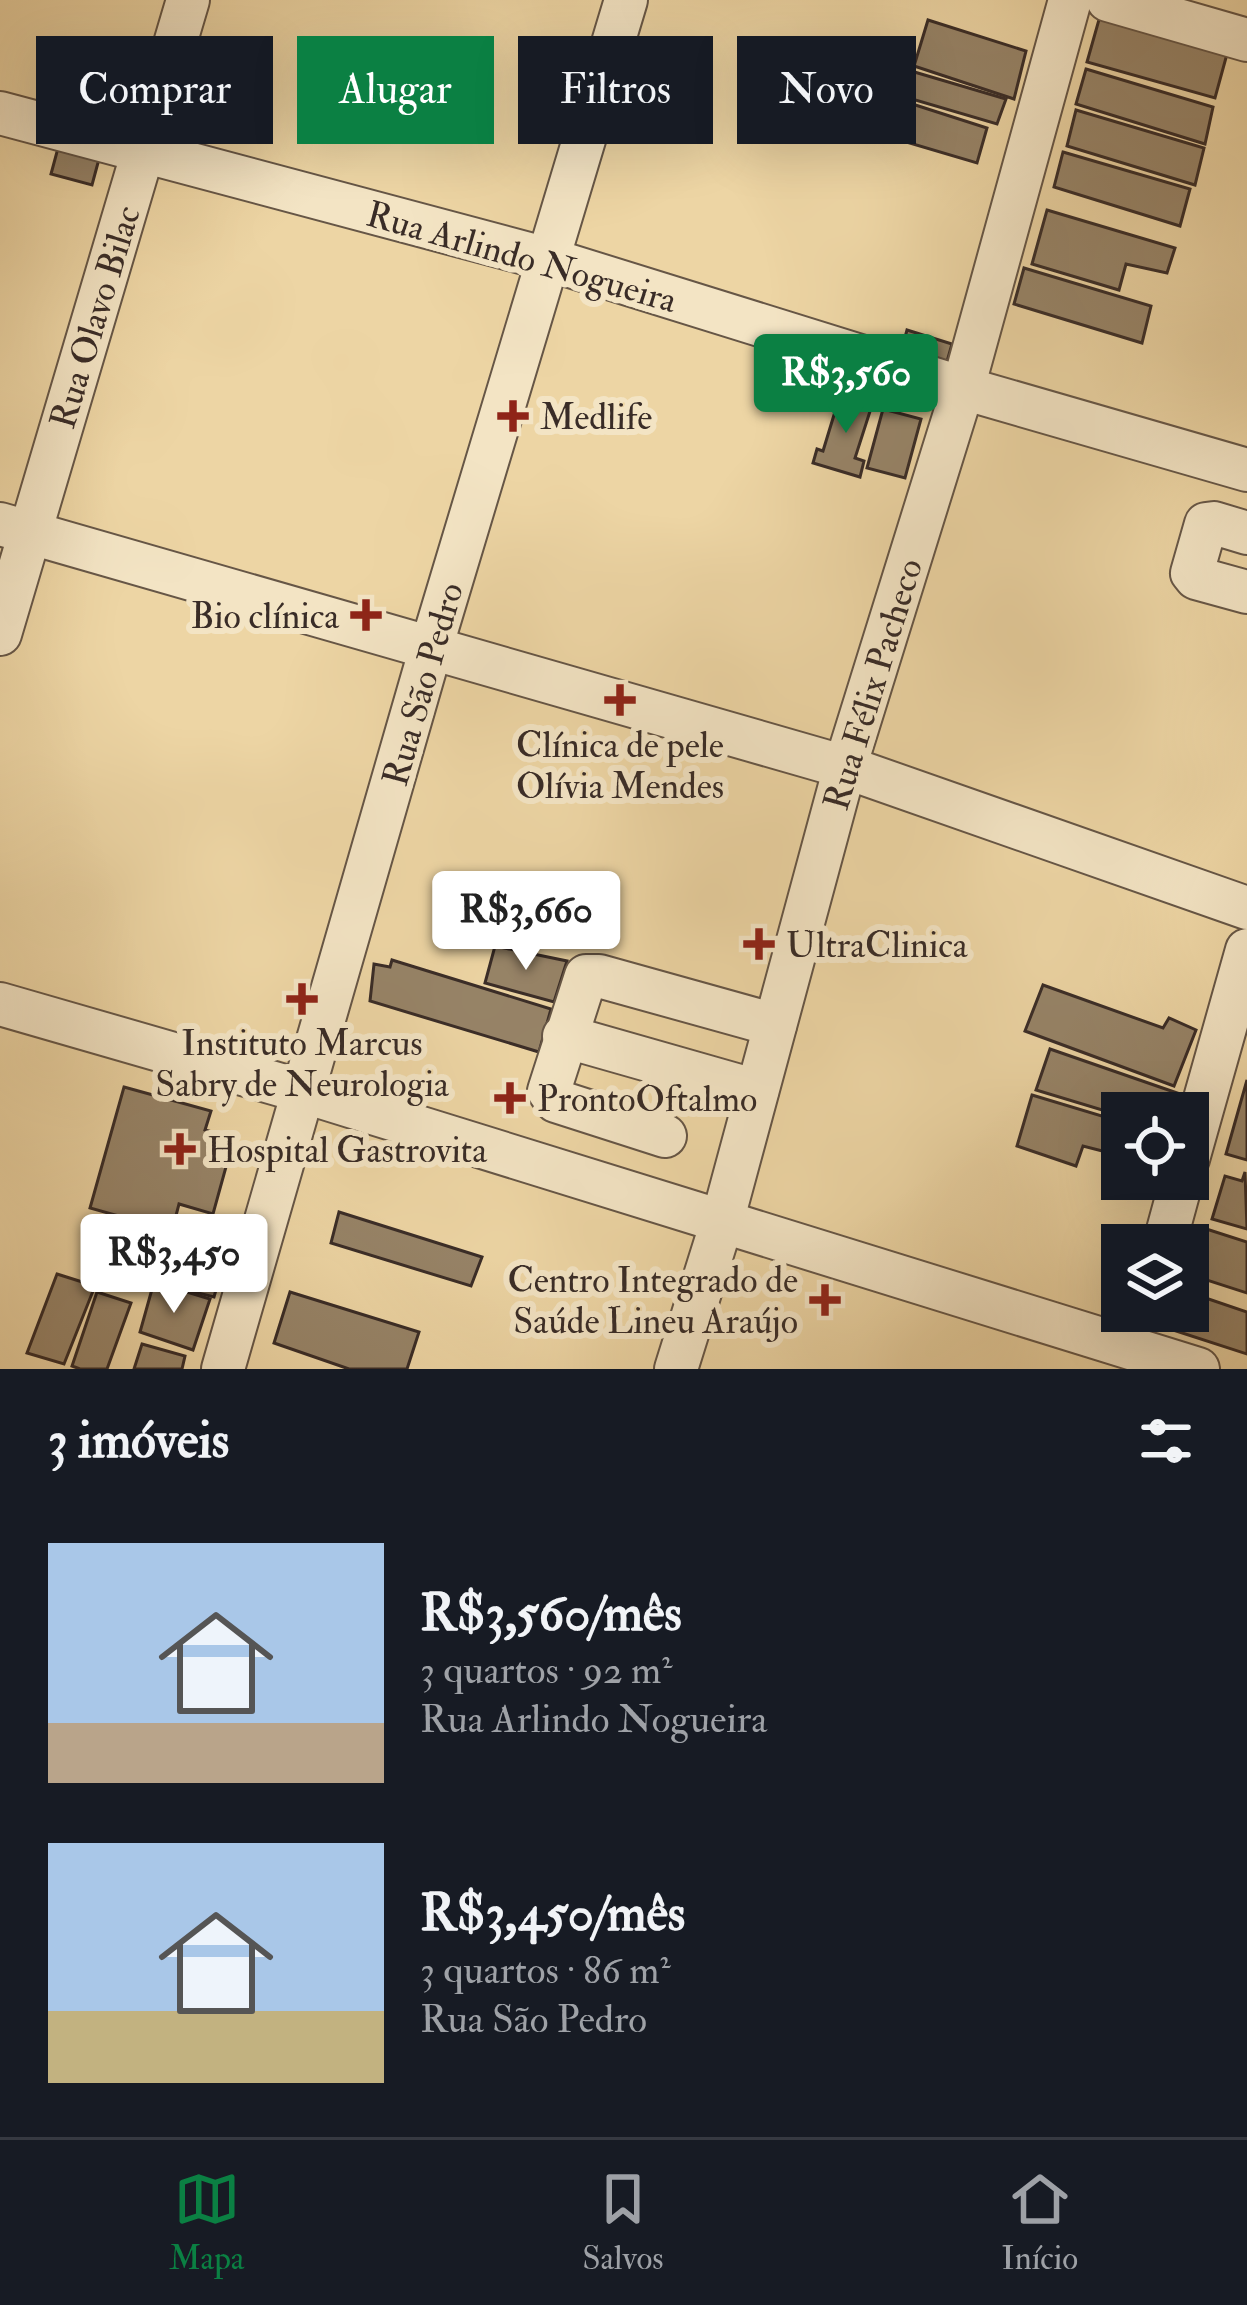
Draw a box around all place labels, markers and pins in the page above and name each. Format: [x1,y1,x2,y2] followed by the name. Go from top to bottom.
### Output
[735,334,957,436] pin: R$3,560
[540,395,652,440] place label: Medlife
[497,400,529,432] marker: Medlife
[191,594,340,639] place label: Bio clínica
[350,599,382,631] marker: Bio clínica
[604,684,636,716] marker: Clínica de pele Olívia Mendes
[516,723,724,809] place label: Clínica de pele Olívia Mendes
[415,871,637,973] pin: R$3,660
[786,923,969,968] place label: UltraClinica
[743,928,775,960] marker: UltraClinica
[286,983,318,1015] marker: Instituto Marcus Sabry de Neurologia
[155,1021,450,1107] place label: Instituto Marcus Sabry de Neurologia
[537,1077,757,1122] place label: ProntoOftalmo
[494,1082,526,1114] marker: ProntoOftalmo
[207,1128,488,1173] place label: Hospital Gastrovita
[164,1133,196,1165] marker: Hospital Gastrovita
[63,1214,285,1316] pin: R$3,450
[507,1258,798,1344] place label: Centro Integrado de Saúde Lineu Araújo
[809,1284,841,1316] marker: Centro Integrado de Saúde Lineu Araújo

